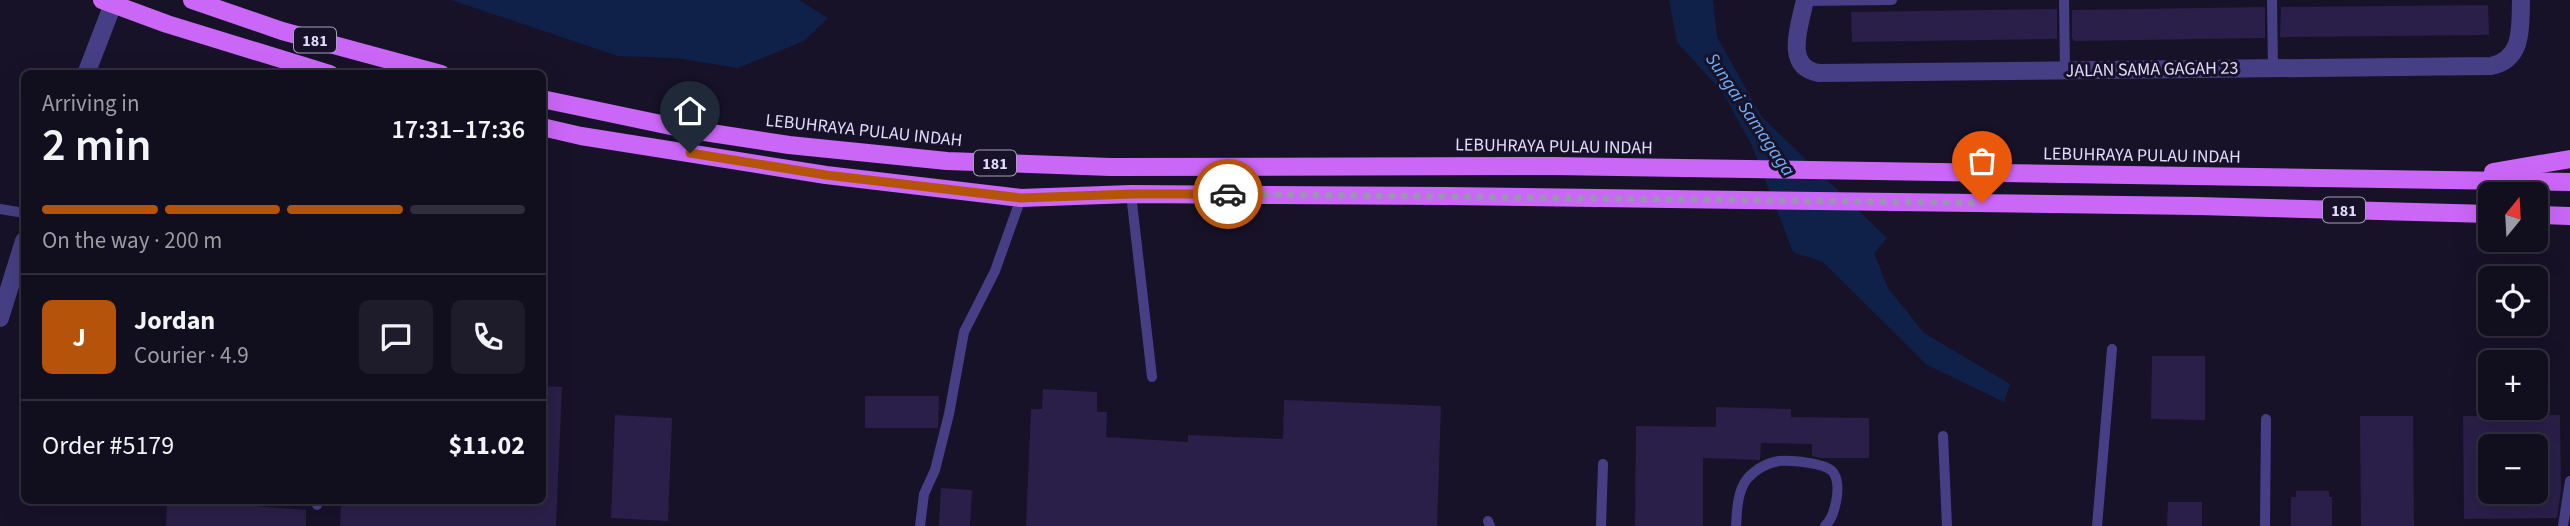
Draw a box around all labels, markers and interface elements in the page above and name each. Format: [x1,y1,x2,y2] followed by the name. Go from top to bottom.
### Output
[294,28,336,52] road number: 181
[1698,48,1801,182] water label: Sungai Samagaga
[2065,55,2239,84] street label: JALAN SAMA GAGAH 23
[660,81,720,153] pin
[42,87,140,120] text: Arriving in
[671,92,709,130] icon: home
[764,108,964,153] street label: LEBUHRAYA PULAU INDAH
[392,111,525,148] text: 17:31–17:36
[42,113,151,178] text: 2 min
[1952,131,2012,203] pin
[1455,132,1653,161] street label: LEBUHRAYA PULAU INDAH
[2043,141,2241,170] street label: LEBUHRAYA PULAU INDAH
[1963,142,2001,180] icon: bag
[974,150,1016,176] road number: 181
[1193,159,1263,229] courier
[1209,175,1247,213] icon: car
[2478,182,2548,252] north arrow
[2478,182,2548,504] map controls
[2323,198,2365,222] road number: 181
[42,224,222,257] text: On the way · 200 m
[2478,266,2548,336] button: locate
[359,300,433,374] button: chat
[451,300,525,374] button: phone
[134,302,215,339] text: Jordan
[72,319,86,356] text: J
[134,339,249,372] text: Courier · 4.9
[2478,350,2548,420] button: +
[42,427,174,464] text: Order #5179
[449,427,525,464] text: $11.02
[2478,434,2548,504] button: −

